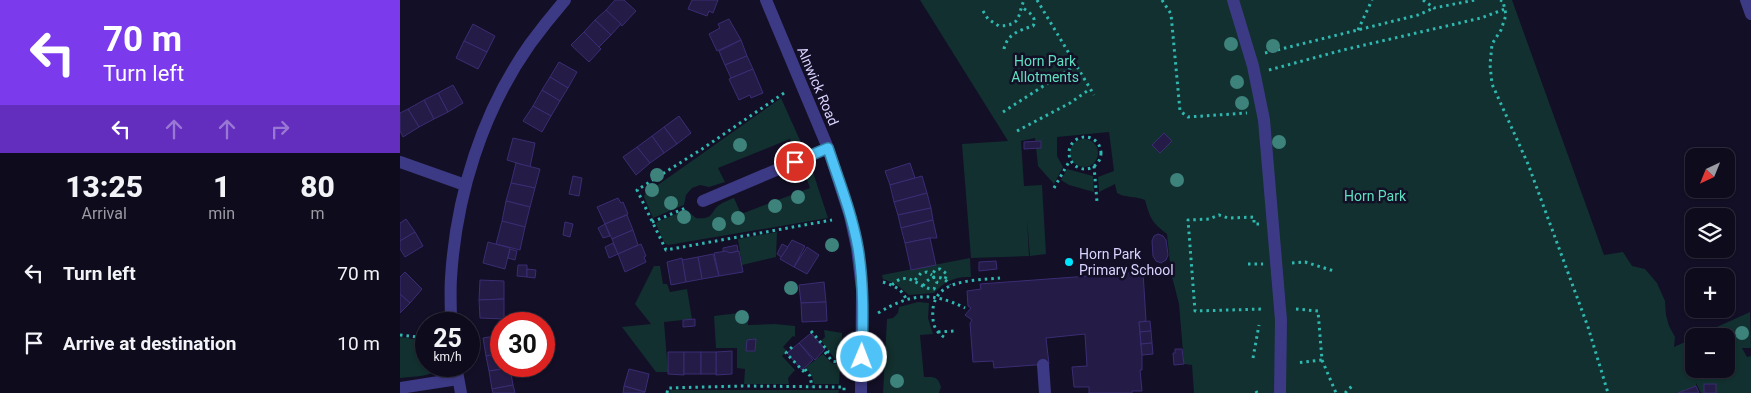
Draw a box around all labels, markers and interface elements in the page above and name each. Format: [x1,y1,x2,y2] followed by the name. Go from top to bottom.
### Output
[103,19,182,60] text: 70 m
[20,20,85,85] icon: left
[794,44,842,128] street label: Alnwick Road
[1011,53,1079,85] park label: Horn Park Allotments
[103,61,184,86] text: Turn left
[107,115,135,143] icon: left
[160,115,188,143] icon: ahead
[213,115,241,143] icon: ahead
[266,115,294,143] icon: right
[774,141,816,183] pin
[781,148,809,176] icon: arrive
[1685,148,1735,198] north arrow
[1685,148,1735,378] map controls
[65,169,143,204] text: 13:25
[213,169,230,204] text: 1
[300,169,335,204] text: 80
[1344,188,1407,204] park label: Horn Park
[81,204,127,223] text: Arrival
[208,204,235,223] text: min
[311,204,325,223] text: m
[1685,208,1735,258] button: layers
[1079,246,1174,278] place label: Horn Park Primary School
[1063,256,1075,268] marker: Horn Park Primary School
[20,259,48,287] icon: left
[63,262,136,285] text: Turn left
[337,262,380,285] text: 70 m
[1685,268,1735,318] button: +
[490,312,555,377] speed limit sign: 30
[433,324,462,353] text: 25
[1685,328,1735,378] button: −
[20,329,48,357] icon: arrive
[835,330,887,382] position arrow
[63,332,236,355] text: Arrive at destination
[337,332,380,355] text: 10 m
[433,350,462,364] text: km/h

